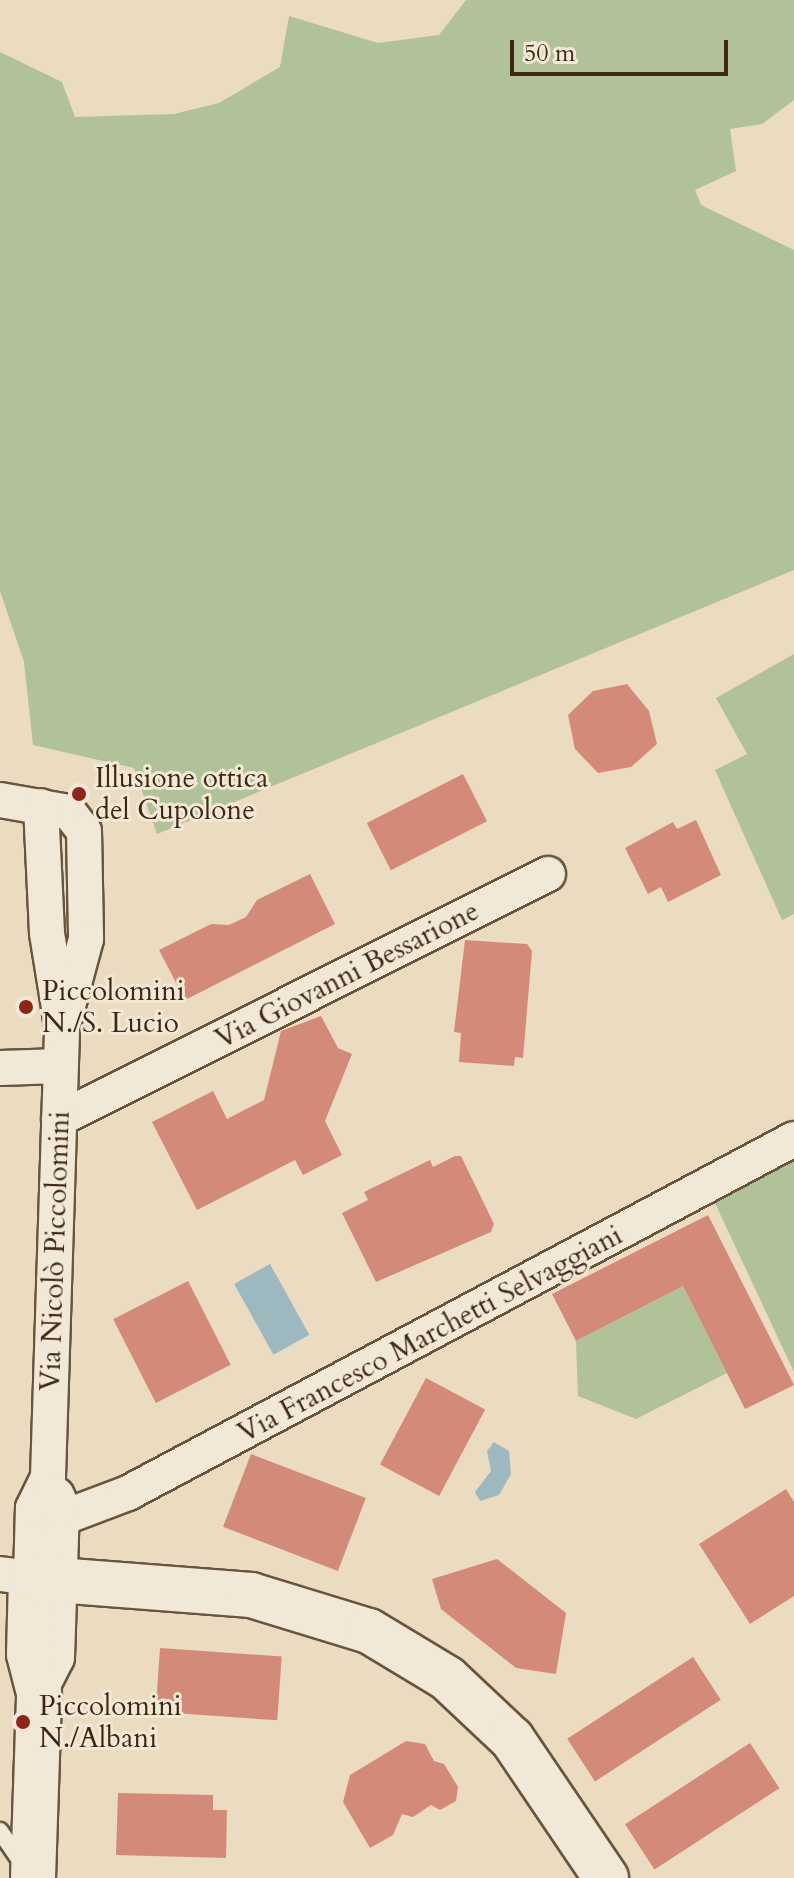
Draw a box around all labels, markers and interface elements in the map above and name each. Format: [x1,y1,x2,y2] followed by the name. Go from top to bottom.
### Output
[514,24,732,74] scale bar
[524,37,575,70] text: 50 m
[95,761,268,827] place label: Illusione ottica del Cupolone
[70,785,88,803] marker: Illusione ottica del Cupolone
[210,894,484,1056] street label: Via Giovanni Bessarione
[42,974,185,1040] place label: Piccolomini N./S. Lucio
[17,998,35,1016] marker: Piccolomini N./S. Lucio
[33,1110,77,1392] street label: Via Nicolò Piccolomini
[232,1218,628,1450] street label: Via Francesco Marchetti Selvaggiani
[39,1689,182,1755] place label: Piccolomini N./Albani
[14,1713,32,1731] marker: Piccolomini N./Albani

